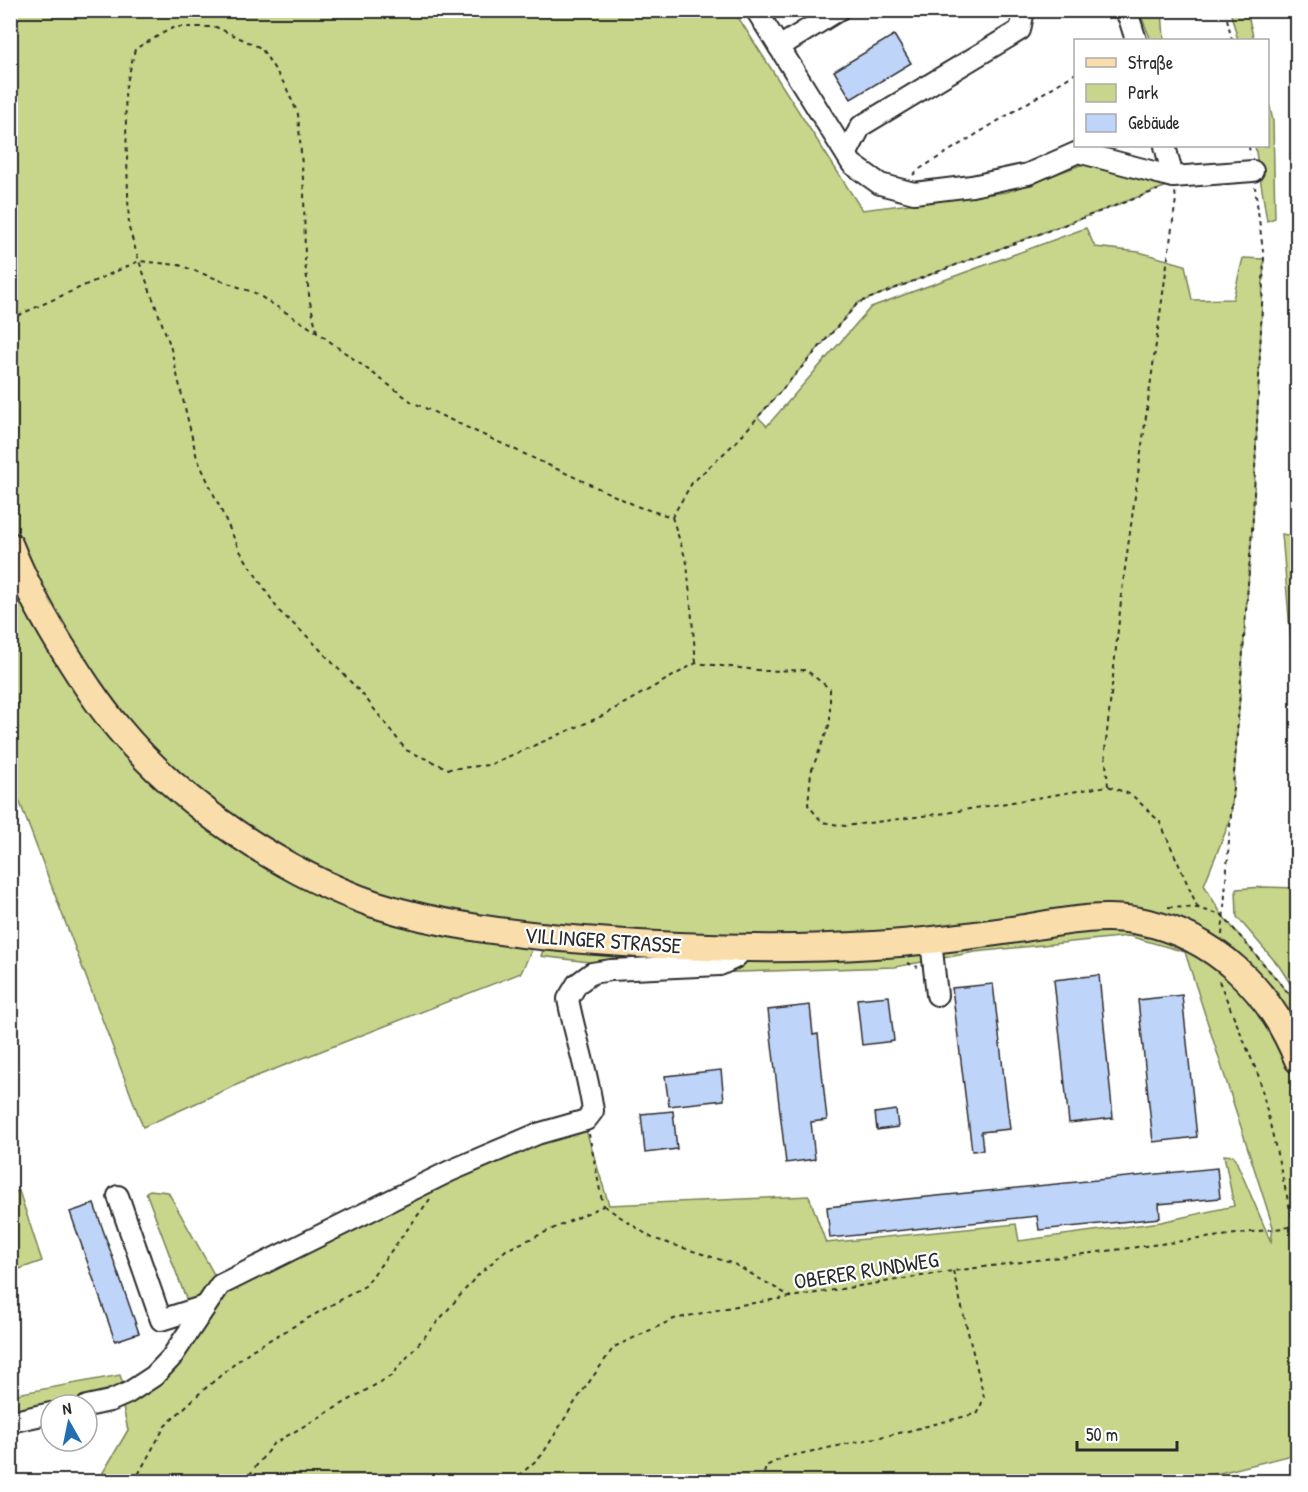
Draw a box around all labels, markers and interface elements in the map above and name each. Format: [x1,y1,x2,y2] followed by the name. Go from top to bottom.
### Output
[1074,39,1269,147] legend
[1128,50,1173,75] text: Straße
[1128,80,1159,105] text: Park
[1128,110,1180,135] text: Gebäude
[524,920,683,960] street label: VILLINGER STRASSE
[792,1244,941,1296] street label: OBERER RUNDWEG
[39,1393,99,1453] north arrow
[61,1397,73,1420] text: N
[1077,1414,1178,1452] scale bar
[1086,1422,1118,1447] text: 50 m

